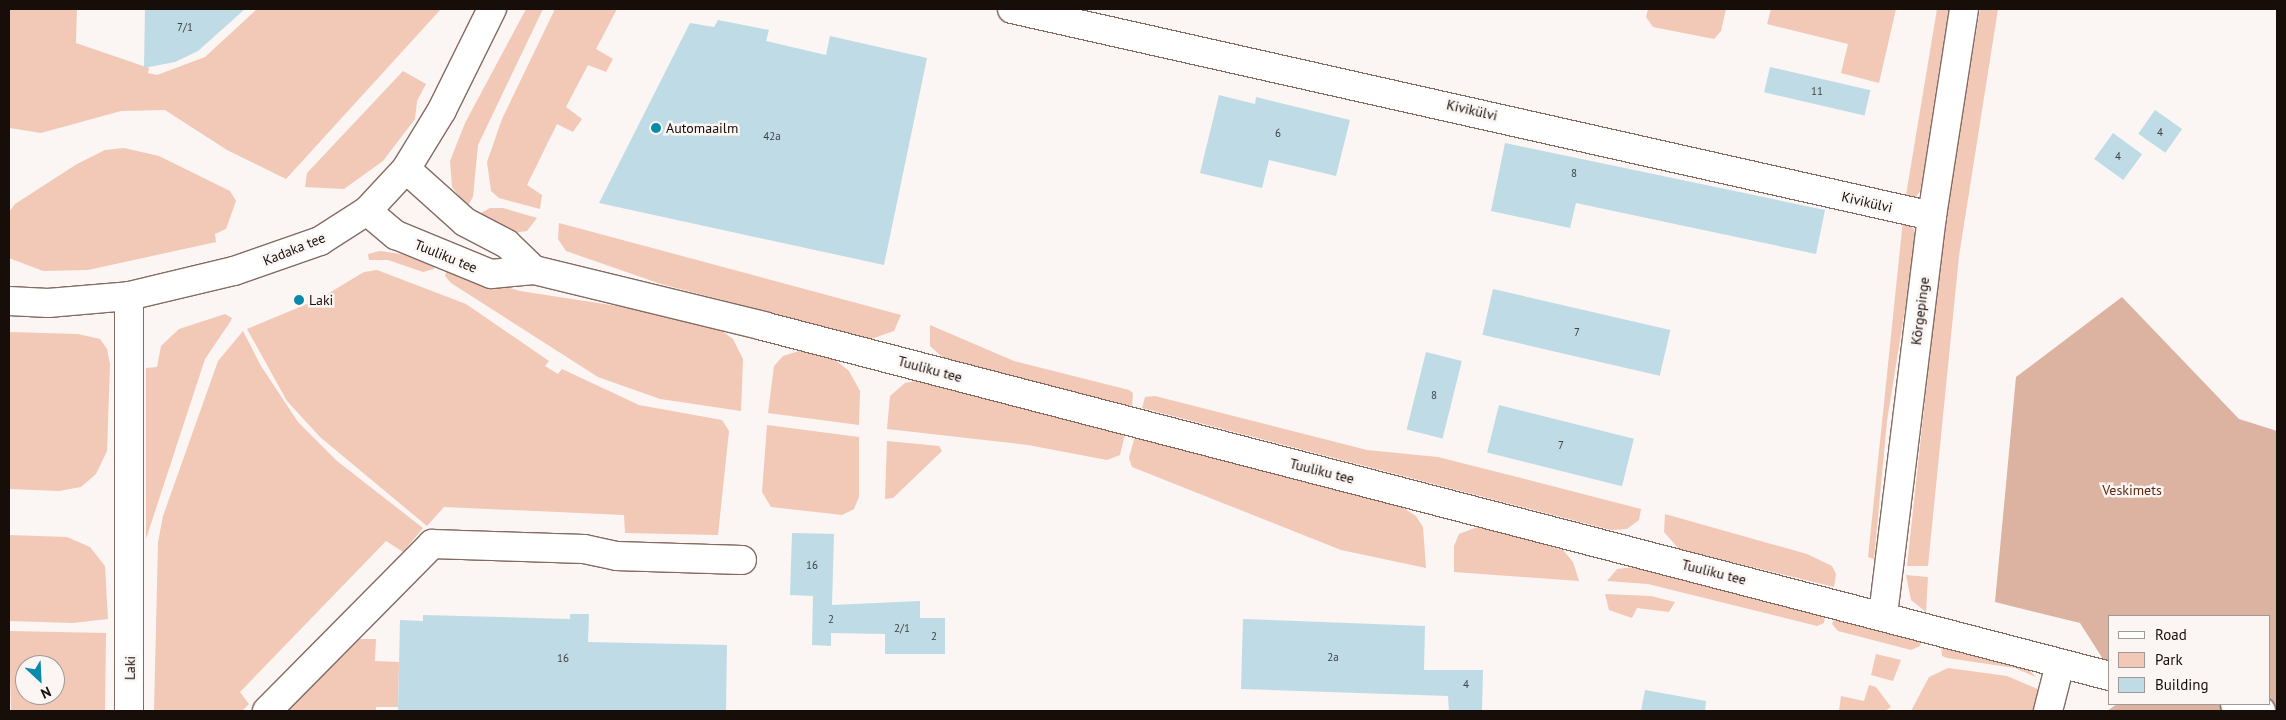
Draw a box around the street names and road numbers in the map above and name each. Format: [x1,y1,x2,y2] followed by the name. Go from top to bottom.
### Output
[1445,96,1499,124] street label: Kivikülvi
[1840,188,1894,216] street label: Kivikülvi
[260,229,328,269] street label: Kadaka tee
[412,236,480,276] street label: Tuuliku tee
[1907,276,1933,346] street label: Kõrgepinge
[896,352,964,386] street label: Tuuliku tee
[1288,455,1356,487] street label: Tuuliku tee
[1680,556,1748,588] street label: Tuuliku tee
[121,656,139,680] street label: Laki

